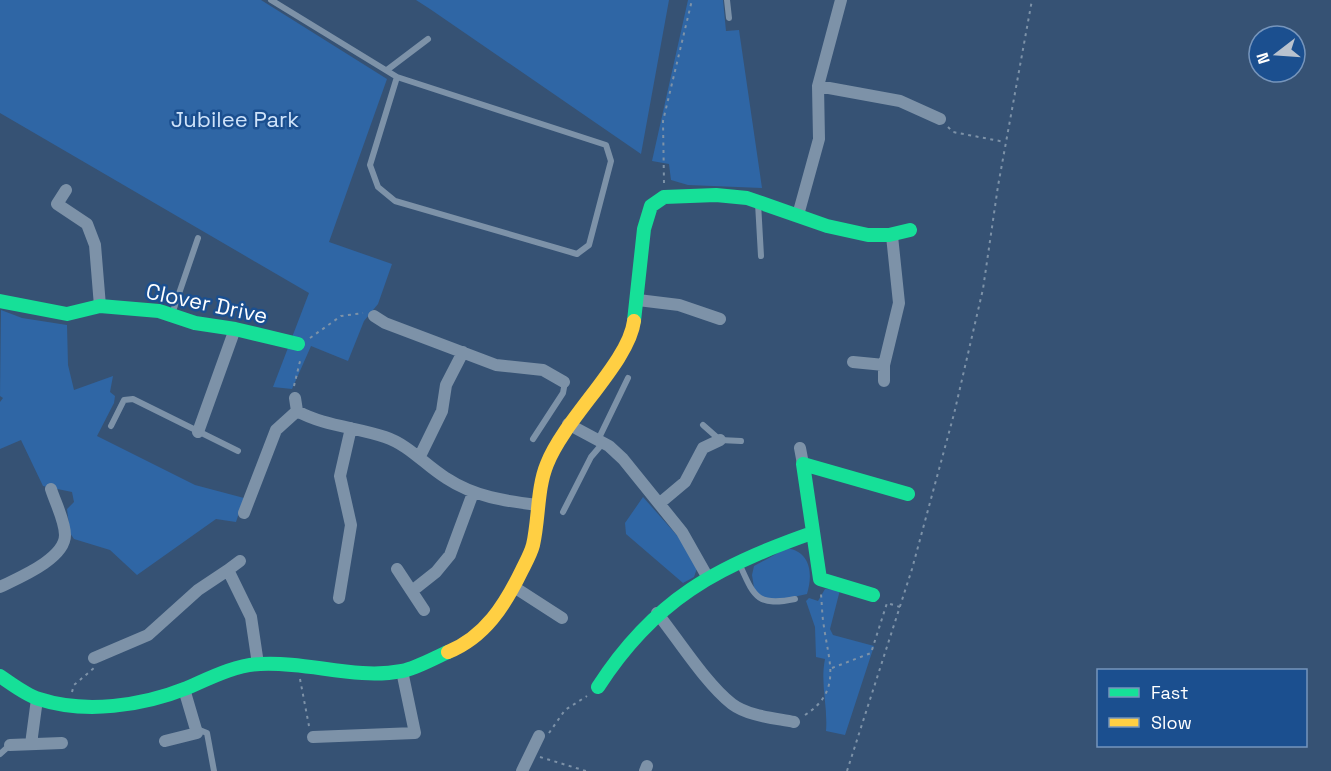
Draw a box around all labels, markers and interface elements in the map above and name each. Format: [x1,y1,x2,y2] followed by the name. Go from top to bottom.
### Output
[1247,24,1307,84] north arrow
[1252,50,1275,66] text: N
[171,105,299,133] park label: Jubilee Park
[144,276,270,330] street label: Clover Drive
[1097,669,1307,747] legend
[1151,681,1188,704] text: Fast
[1151,711,1192,734] text: Slow

